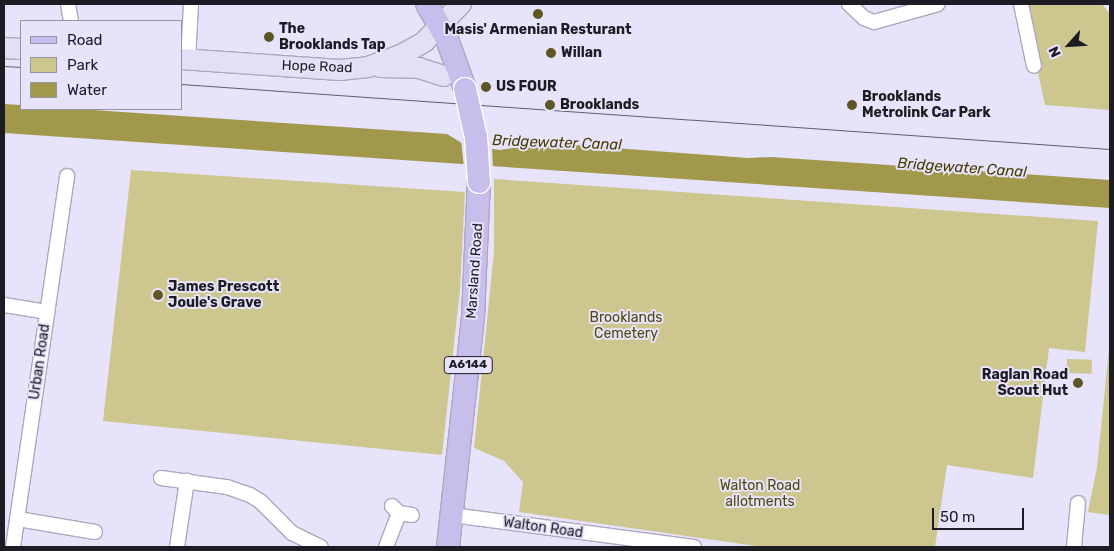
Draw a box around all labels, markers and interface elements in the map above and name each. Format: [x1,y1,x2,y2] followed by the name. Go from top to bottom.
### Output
[532,8,544,20] marker: Masis' Armenian Resturant
[20,20,182,110] legend
[1044,20,1094,70] north arrow
[279,21,386,54] place label: The Brooklands Tap
[444,22,632,38] place label: Masis' Armenian Resturant
[67,31,103,49] text: Road
[263,31,275,43] marker: The Brooklands Tap
[1045,44,1065,60] text: N
[561,45,602,61] place label: Willan
[545,47,557,59] marker: Willan
[67,56,98,74] text: Park
[281,57,353,77] street label: Hope Road
[496,79,557,95] place label: US FOUR
[67,81,107,99] text: Water
[480,81,492,93] marker: US FOUR
[862,89,991,121] place label: Brooklands Metrolink Car Park
[560,97,639,113] place label: Brooklands
[544,99,556,111] marker: Brooklands
[846,99,858,111] marker: Brooklands Metrolink Car Park
[492,132,622,154] water label: Bridgewater Canal
[896,154,1028,182] water label: Bridgewater Canal
[463,223,487,319] street label: Marsland Road
[168,279,279,312] place label: James Prescott Joule's Grave
[152,289,164,301] marker: James Prescott Joule's Grave
[590,310,662,342] park label: Brooklands Cemetery
[26,323,54,401] street label: Urban Road
[443,356,493,374] road number: A6144
[982,367,1068,400] place label: Raglan Road Scout Hut
[1072,377,1084,389] marker: Raglan Road Scout Hut
[720,478,800,511] park label: Walton Road allotments
[934,498,1026,530] scale bar
[940,508,975,526] text: 50 m
[502,514,584,542] street label: Walton Road

